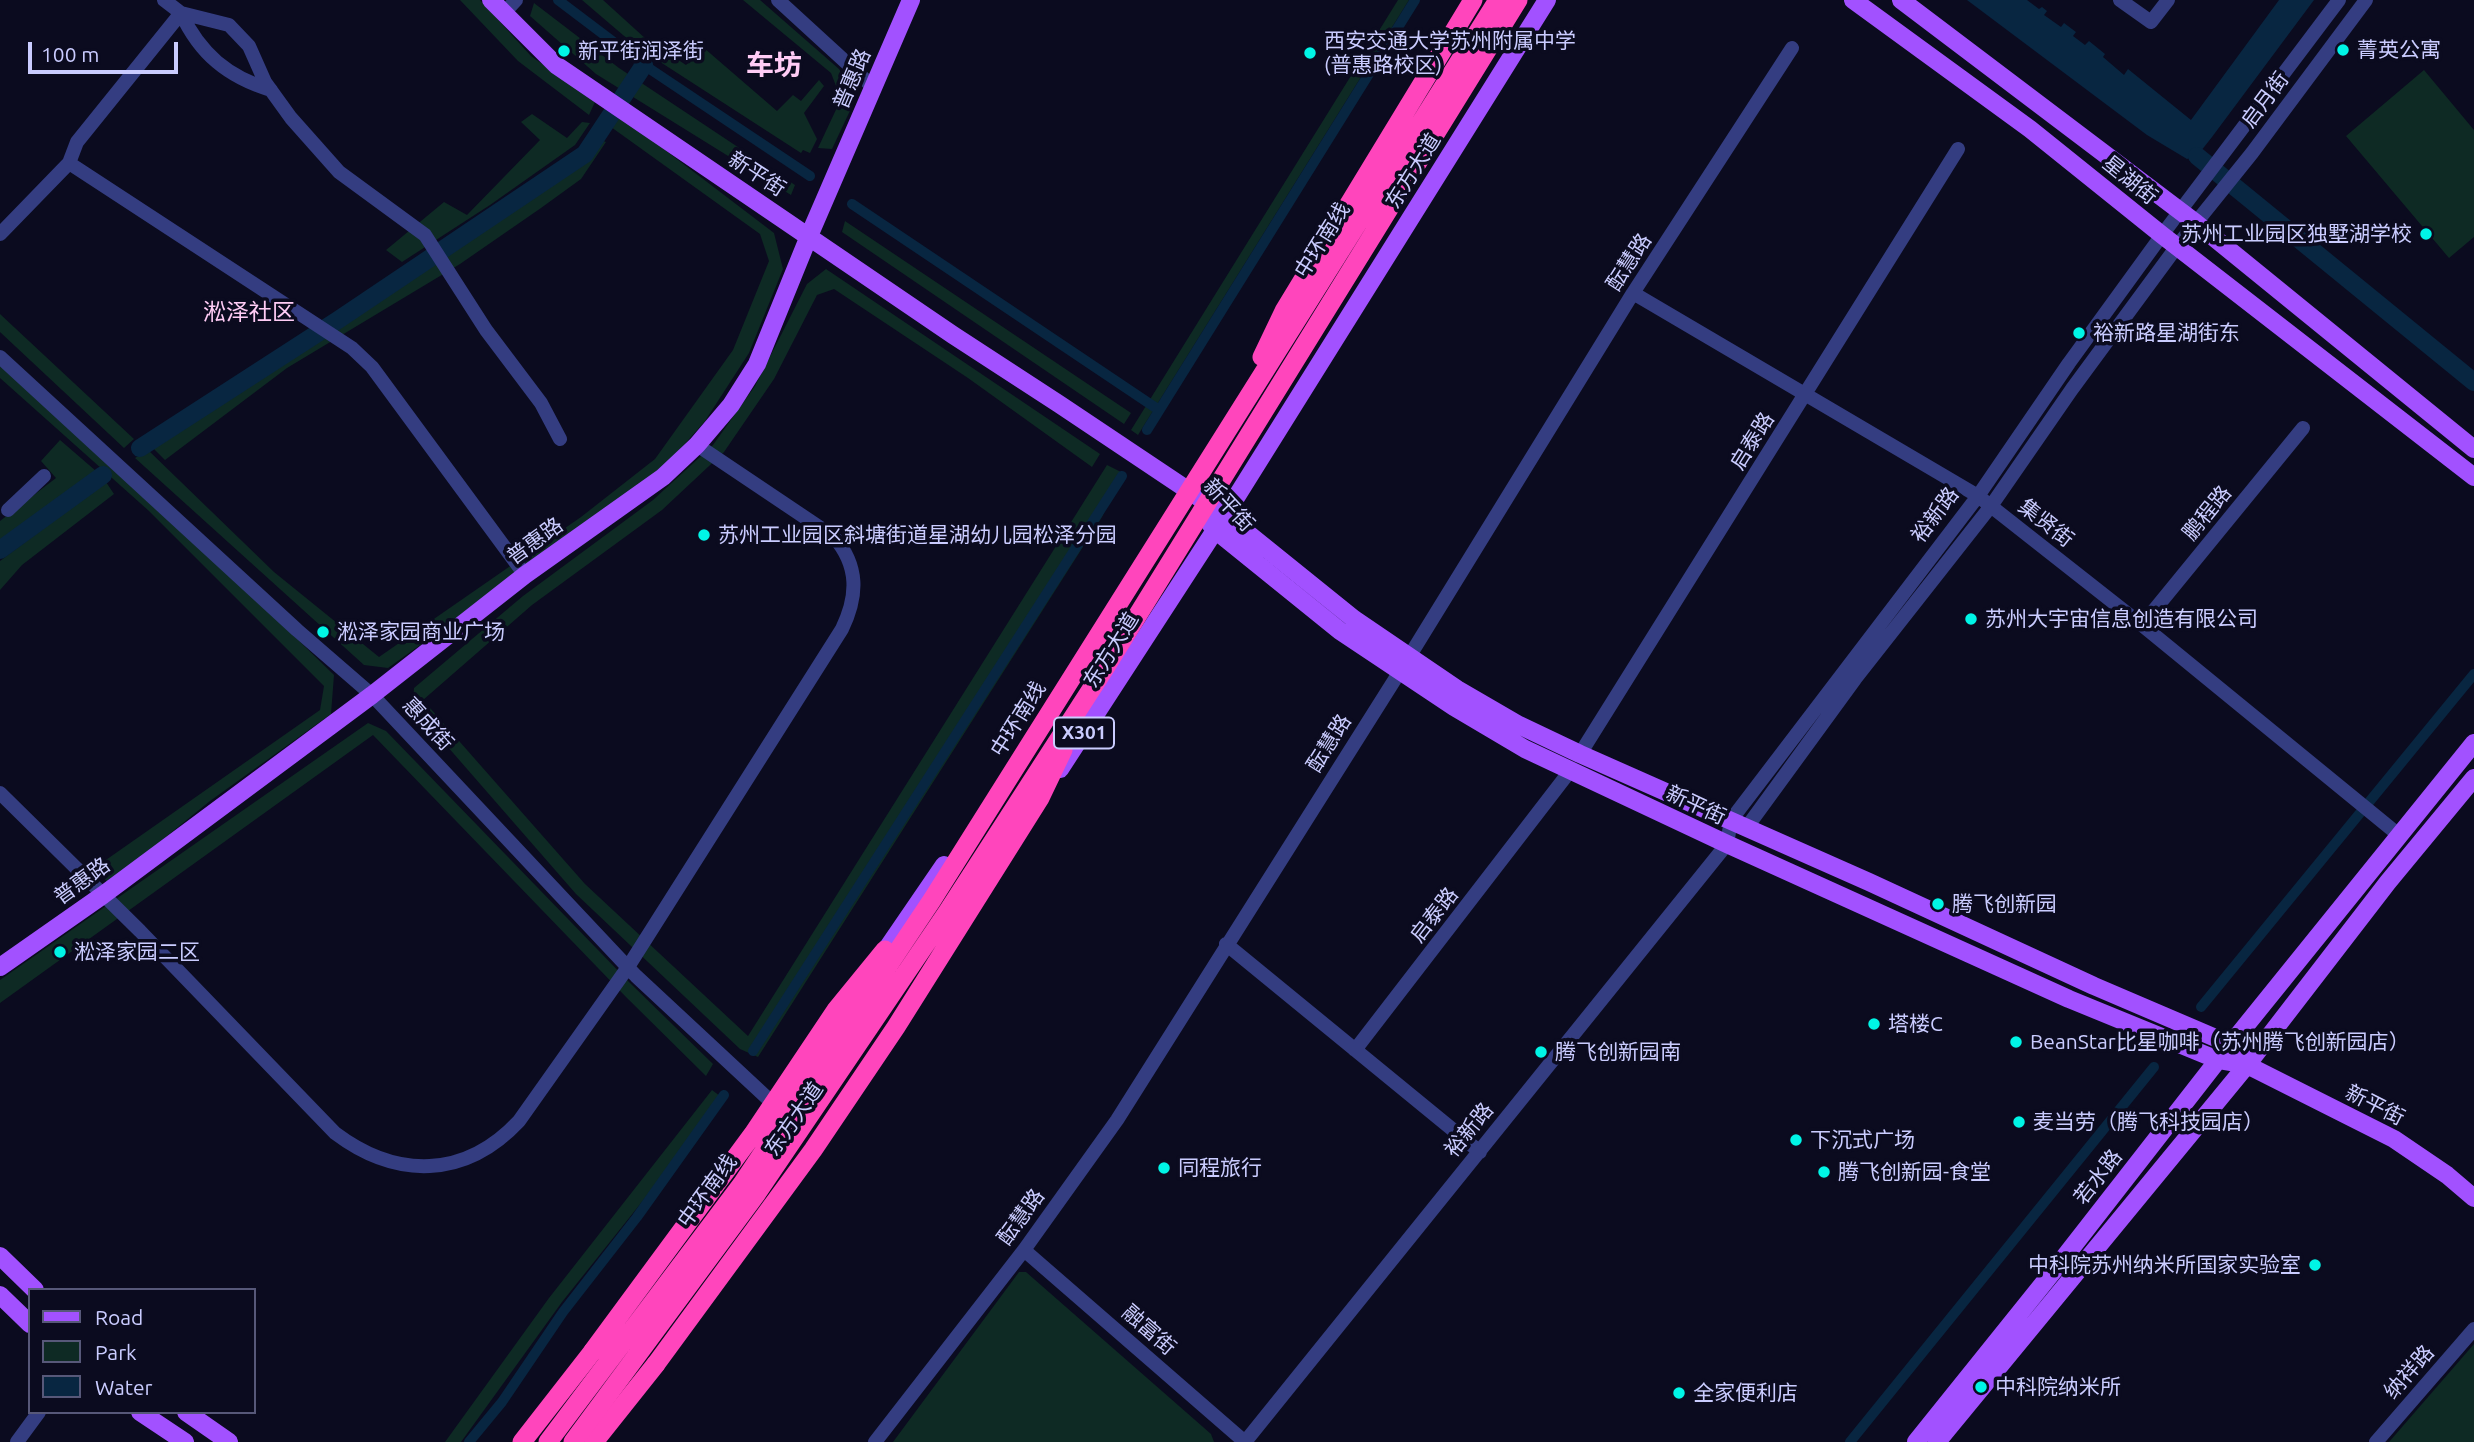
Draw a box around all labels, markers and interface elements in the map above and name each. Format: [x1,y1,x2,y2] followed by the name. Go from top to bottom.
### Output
[32,28,182,72] scale bar
[1324,28,1576,78] place label: 西安交通大学苏州附属中学 (普惠路校区)
[2357,37,2441,63] place label: 菁英公寓
[578,38,704,64] place label: 新平街润泽街
[41,42,99,66] text: 100 m
[2335,42,2351,58] marker: 菁英公寓
[556,43,572,59] marker: 新平街润泽街
[828,45,876,113] street label: 普惠路
[1302,45,1318,61] marker: 西安交通大学苏州附属中学 (普惠路校区)
[746,49,802,83] district label: 车坊
[2236,67,2294,133] street label: 启月街
[1380,129,1446,213] street label: 东方大道
[724,146,790,202] street label: 新平街
[2098,150,2162,210] street label: 星湖街
[1289,198,1355,282] street label: 中环南线
[2181,221,2412,247] place label: 苏州工业园区独墅湖学校
[2418,226,2434,242] marker: 苏州工业园区独墅湖学校
[1601,229,1657,295] street label: 酝慧路
[203,298,295,326] district label: 淞泽社区
[2093,320,2240,346] place label: 裕新路星湖街东
[2071,325,2087,341] marker: 裕新路星湖街东
[1725,408,1779,474] street label: 启泰路
[1198,473,1260,537] street label: 新平街
[2177,481,2237,545] street label: 鹏程路
[1906,482,1964,548] street label: 裕新路
[2013,494,2079,552] street label: 集贤街
[502,512,568,570] street label: 普惠路
[718,522,1117,548] place label: 苏州工业园区斜塘街道星湖幼儿园松泽分园
[696,527,712,543] marker: 苏州工业园区斜塘街道星湖幼儿园松泽分园
[1985,606,2258,632] place label: 苏州大宇宙信息创造有限公司
[1078,608,1144,692] street label: 东方大道
[1963,611,1979,627] marker: 苏州大宇宙信息创造有限公司
[337,619,505,645] place label: 淞泽家园商业广场
[315,624,331,640] marker: 淞泽家园商业广场
[985,677,1051,761] street label: 中环南线
[397,692,459,756] street label: 惠成街
[1302,710,1356,776] street label: 酝慧路
[1054,718,1114,748] road number: X301
[1662,780,1730,830] street label: 新平街
[49,852,115,910] street label: 普惠路
[1405,882,1463,948] street label: 启泰路
[1952,891,2057,917] place label: 腾飞创新园
[1930,896,1946,912] marker: 腾飞创新园
[74,939,200,965] place label: 淞泽家园二区
[52,944,68,960] marker: 淞泽家园二区
[1888,1011,1943,1037] place label: 塔楼C
[1866,1016,1882,1032] marker: 塔楼C
[2030,1029,2410,1055] place label: BeanStar比星咖啡（苏州腾飞创新园店）
[2008,1034,2024,1050] marker: BeanStar比星咖啡（苏州腾飞创新园店）
[1555,1039,1681,1065] place label: 腾飞创新园南
[1533,1044,1549,1060] marker: 腾飞创新园南
[760,1077,828,1161] street label: 东方大道
[2341,1079,2409,1131] street label: 新平街
[1439,1098,1499,1162] street label: 裕新路
[2033,1109,2264,1135] place label: 麦当劳（腾飞科技园店）
[2011,1114,2027,1130] marker: 麦当劳（腾飞科技园店）
[1810,1127,1915,1153] place label: 下沉式广场
[1788,1132,1804,1148] marker: 下沉式广场
[2069,1144,2127,1210] street label: 若水路
[672,1150,742,1232] street label: 中环南线
[1178,1155,1262,1181] place label: 同程旅行
[1838,1159,1991,1185] place label: 腾飞创新园-食堂
[1156,1160,1172,1176] marker: 同程旅行
[1816,1164,1832,1180] marker: 腾飞创新园-食堂
[992,1184,1050,1250] street label: 酝慧路
[2028,1252,2301,1278] place label: 中科院苏州纳米所国家实验室
[2307,1257,2323,1273] marker: 中科院苏州纳米所国家实验室
[28,1288,256,1414] legend
[1117,1300,1181,1360] street label: 融富街
[95,1305,143,1329] text: Road
[95,1340,137,1364] text: Park
[2379,1340,2439,1404] street label: 纳祥路
[1995,1374,2121,1400] place label: 中科院纳米所
[95,1375,153,1399] text: Water
[1973,1379,1989,1395] marker: 中科院纳米所
[1693,1380,1798,1406] place label: 全家便利店
[1671,1385,1687,1401] marker: 全家便利店

